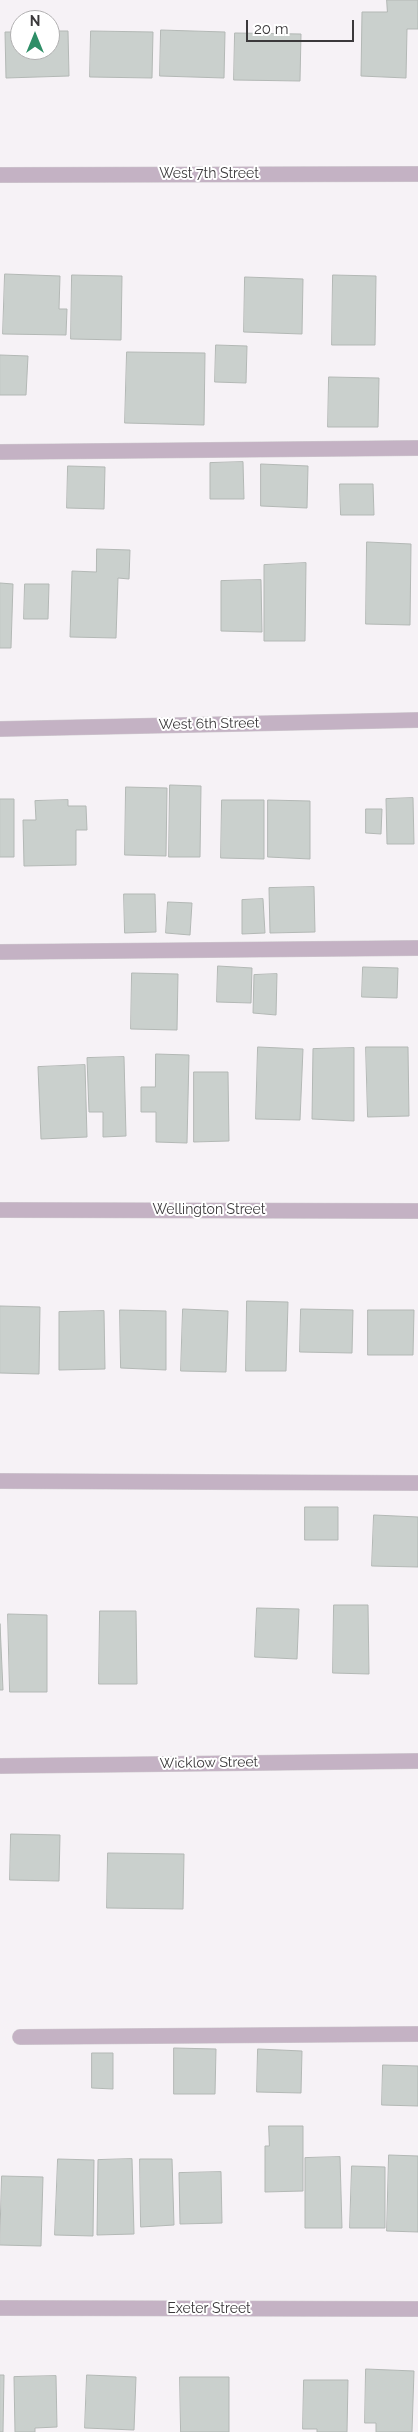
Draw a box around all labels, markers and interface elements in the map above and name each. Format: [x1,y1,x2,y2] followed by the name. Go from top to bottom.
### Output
[10,10,60,60] north arrow
[248,10,356,42] scale bar
[30,13,40,29] text: N
[254,20,289,38] text: 20 m
[159,166,259,182] street label: West 7th Street
[159,715,259,733] street label: West 6th Street
[153,1202,265,1218] street label: Wellington Street
[160,1754,258,1772] street label: Wicklow Street
[167,2301,251,2317] street label: Exeter Street

